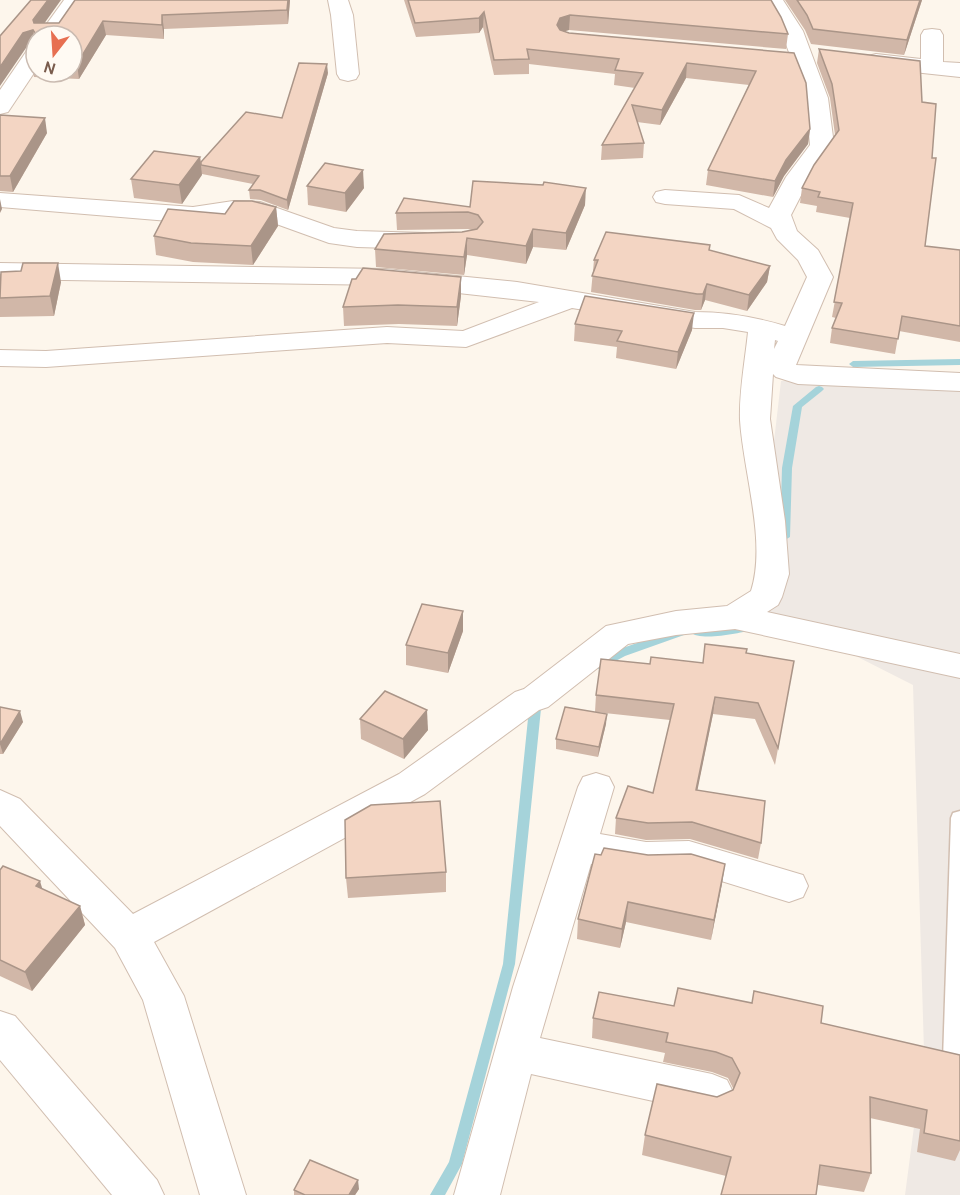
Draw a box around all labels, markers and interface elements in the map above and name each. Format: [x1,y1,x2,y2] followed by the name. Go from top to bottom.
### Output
[24,24,84,84] north arrow
[42,57,58,79] text: N

